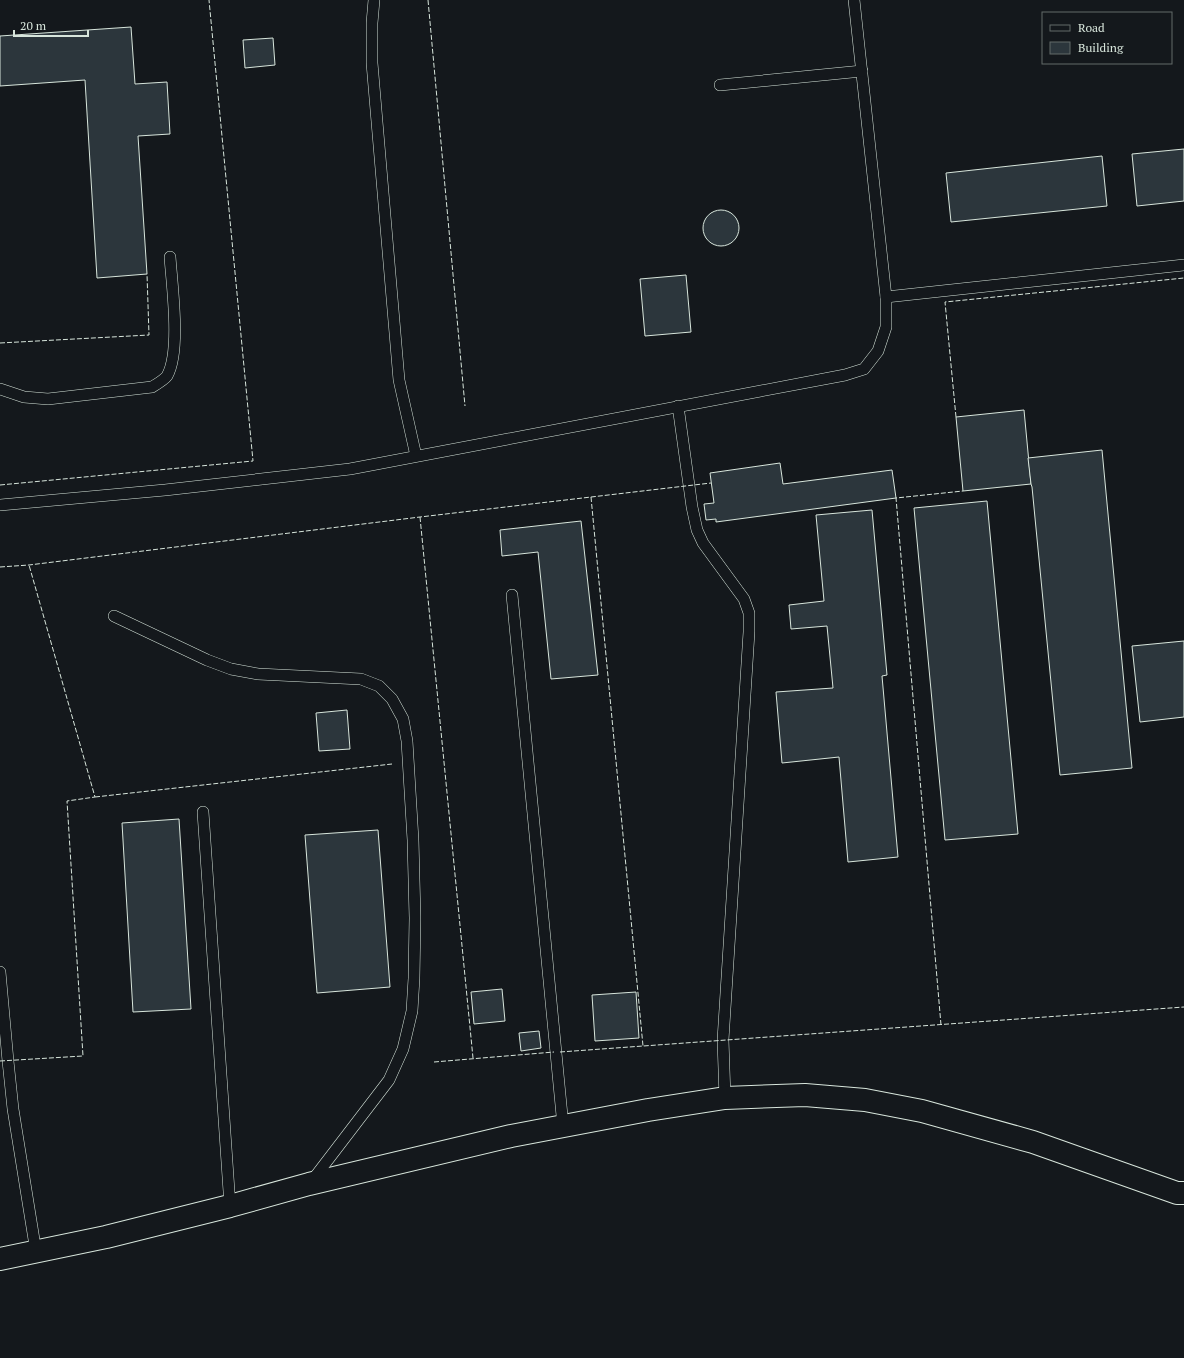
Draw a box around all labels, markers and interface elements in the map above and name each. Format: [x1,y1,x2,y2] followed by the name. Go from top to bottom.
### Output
[14,12,88,38] scale bar
[1042,12,1172,64] legend
[20,18,47,33] text: 20 m
[1078,20,1105,35] text: Road
[1078,40,1124,55] text: Building

